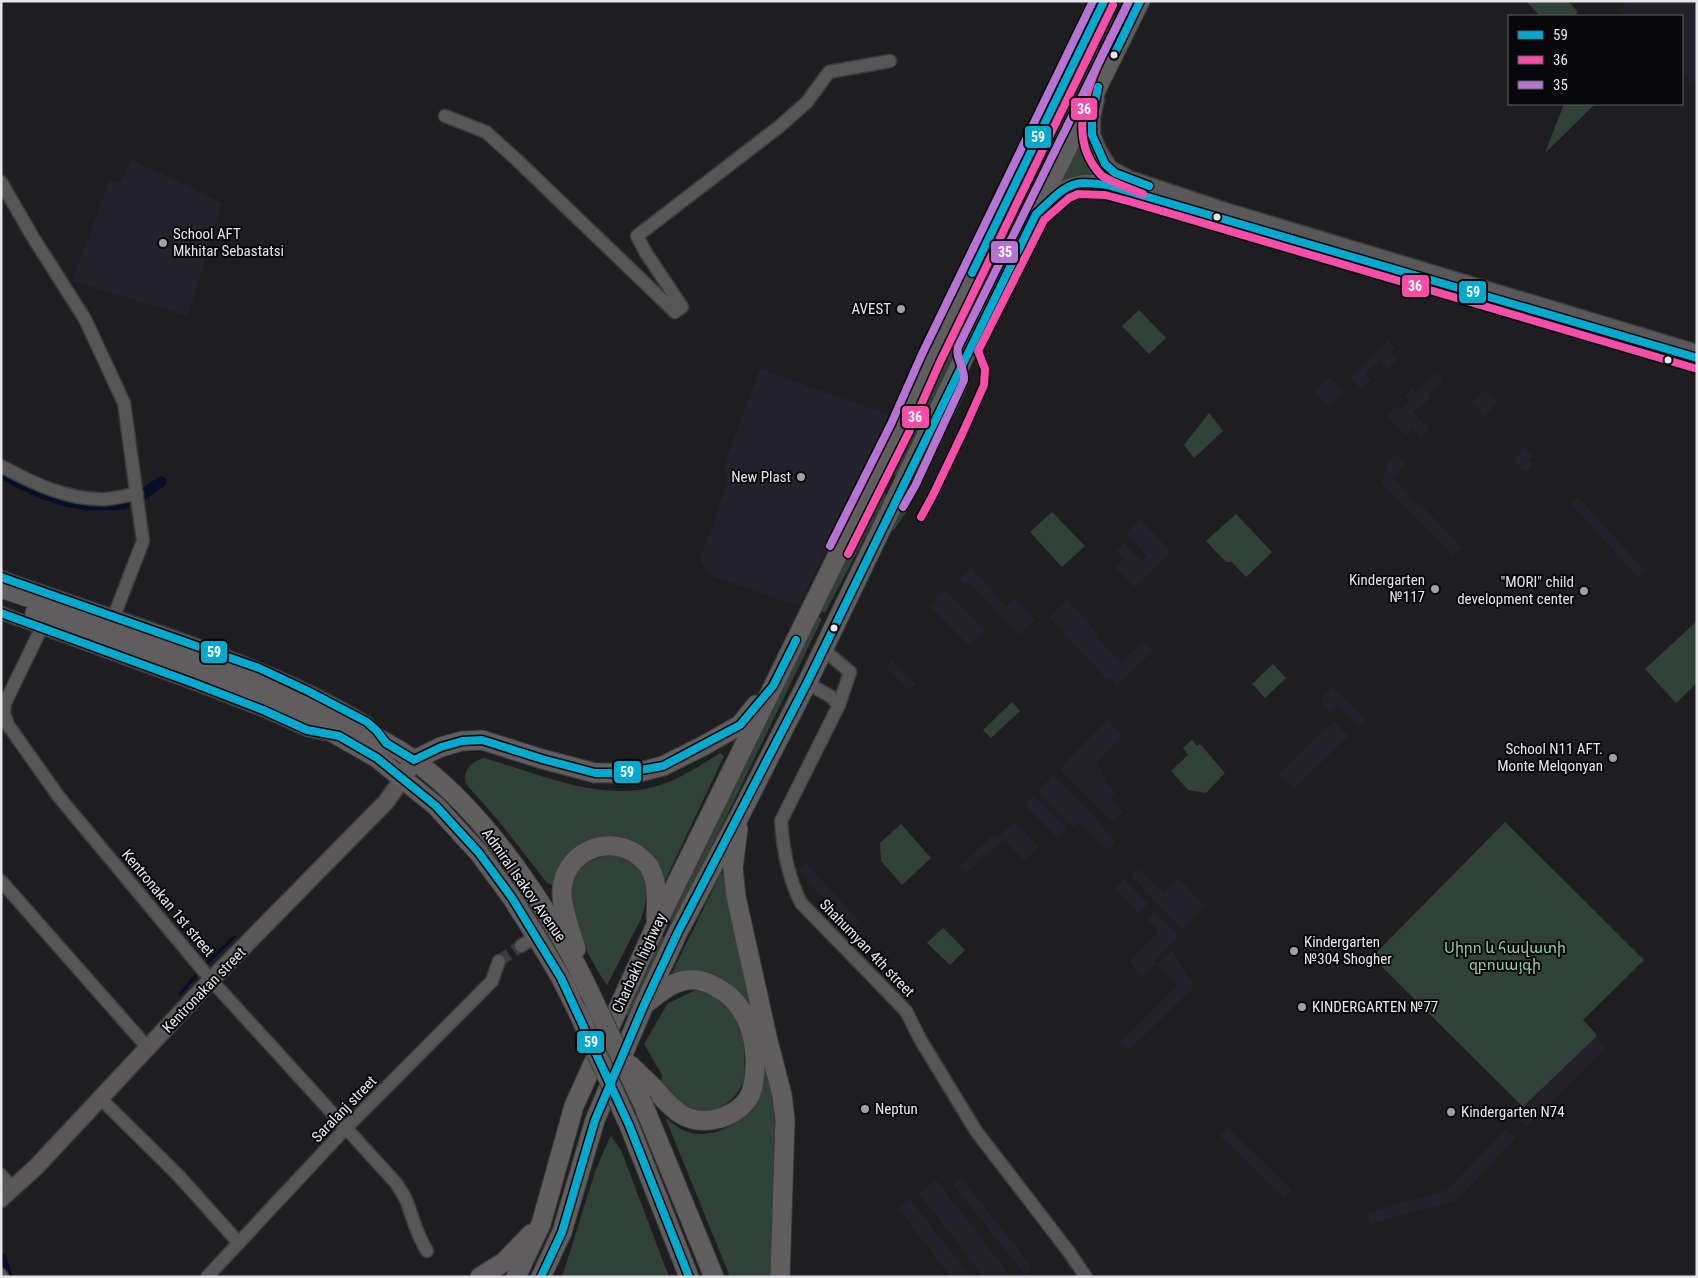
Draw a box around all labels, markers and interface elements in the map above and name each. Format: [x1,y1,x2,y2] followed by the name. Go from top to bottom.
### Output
[1508,15,1683,105] legend
[1553,26,1568,44] text: 59
[1109,50,1119,60] unlabelled marker
[1553,51,1568,69] text: 36
[1553,76,1568,94] text: 35
[1070,97,1098,121] line badge: 36
[1077,101,1091,117] text: 36
[1024,125,1052,149] line badge: 59
[1031,129,1045,145] text: 59
[1212,212,1222,222] unlabelled marker
[173,225,284,260] place label: School AFT Mkhitar Sebastatsi
[157,237,169,249] marker: School AFT Mkhitar Sebastatsi
[990,240,1019,264] line badge: 35
[998,244,1012,260] text: 35
[1401,274,1430,298] line badge: 36
[1408,278,1422,294] text: 36
[1458,280,1487,304] line badge: 59
[1466,284,1480,300] text: 59
[852,300,891,318] place label: AVEST
[895,303,907,315] marker: AVEST
[1663,355,1673,365] unlabelled marker
[901,405,930,429] line badge: 36
[908,409,922,425] text: 36
[731,468,791,486] place label: New Plast
[795,471,807,483] marker: New Plast
[1349,571,1425,606] place label: Kindergarten №117
[1457,573,1574,608] place label: "MORI" child development center
[1429,583,1441,595] marker: Kindergarten №117
[1578,585,1590,597] marker: "MORI" child development center
[829,623,839,633] unlabelled marker
[200,640,228,664] line badge: 59
[207,644,221,660] text: 59
[1497,740,1603,775] place label: School N11 AFT. Monte Melqonyan
[1607,752,1619,764] marker: School N11 AFT. Monte Melqonyan
[613,760,642,784] line badge: 59
[620,764,634,780] text: 59
[478,825,570,945] street label: Admiral Isakov Avenue
[118,846,218,960] street label: Kentronakan 1st street
[816,895,918,1001] street label: Shahumyan 4th street
[608,910,670,1016] street label: Charbakh highway
[1304,933,1392,968] place label: Kindergarten №304 Shogher
[1444,939,1566,974] park label: Սիրո և հավատի զբոսայգի
[159,943,249,1037] street label: Kentronakan street
[1288,945,1300,957] marker: Kindergarten №304 Shogher
[1312,998,1438,1016] place label: KINDERGARTEN №77
[1296,1001,1308,1013] marker: KINDERGARTEN №77
[576,1030,605,1054] line badge: 59
[584,1034,598,1050] text: 59
[308,1072,380,1146] street label: Saralanj street
[875,1100,918,1118] place label: Neptun
[859,1103,871,1115] marker: Neptun
[1461,1103,1565,1121] place label: Kindergarten N74
[1445,1106,1457,1118] marker: Kindergarten N74

